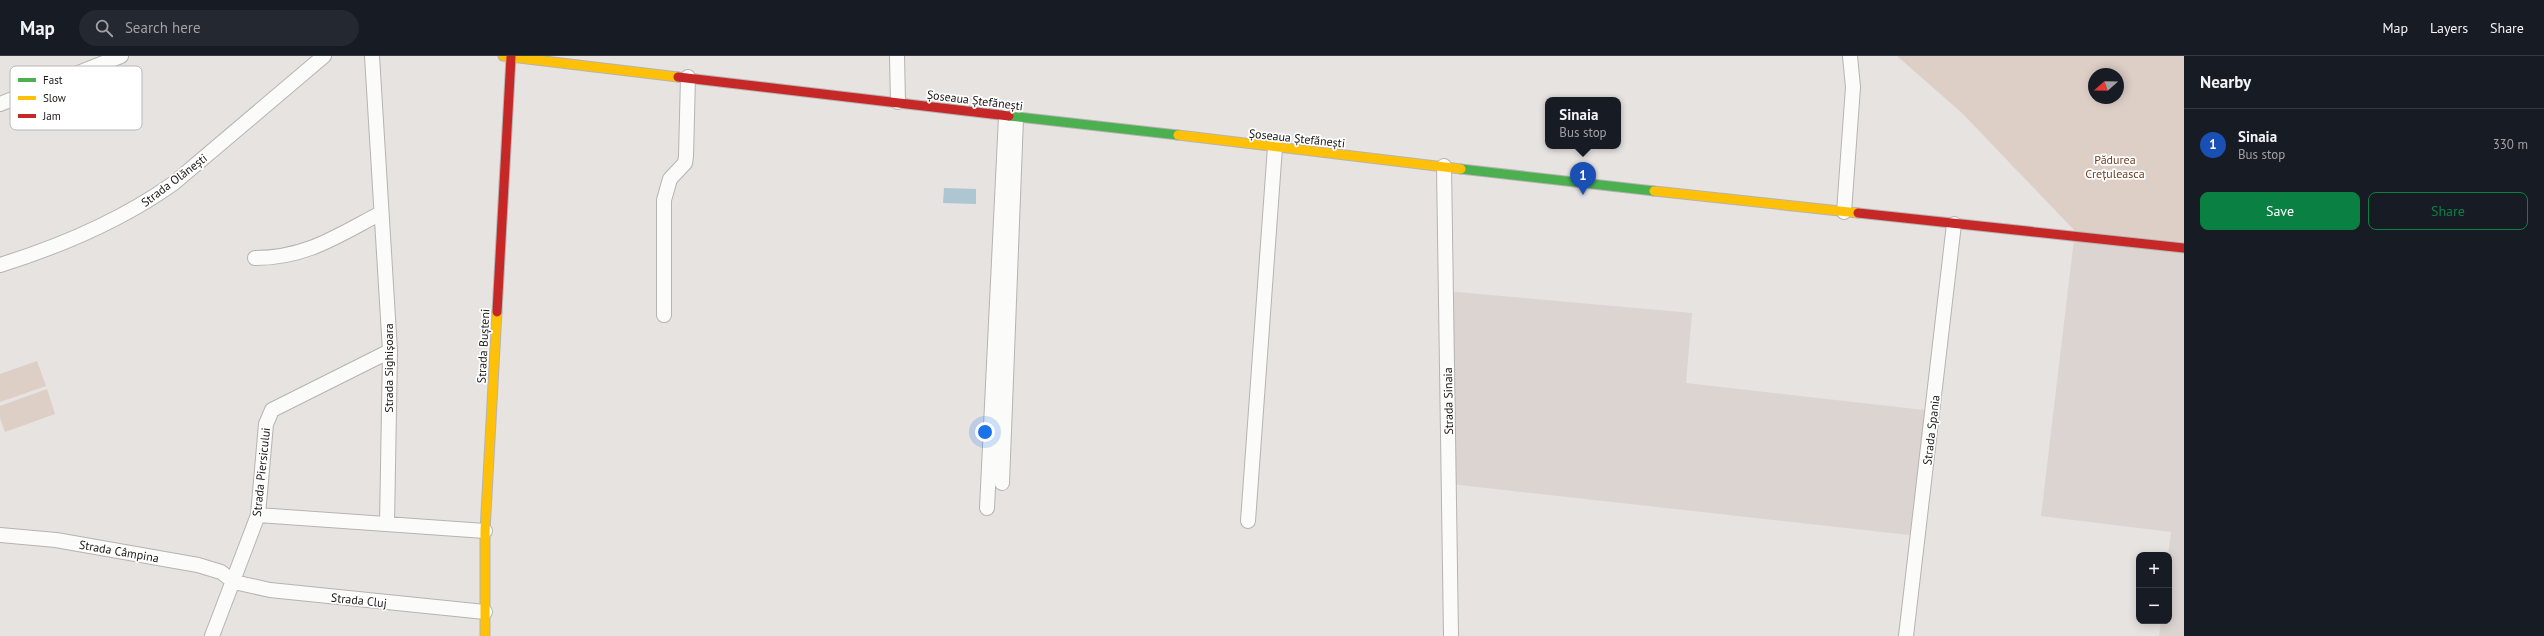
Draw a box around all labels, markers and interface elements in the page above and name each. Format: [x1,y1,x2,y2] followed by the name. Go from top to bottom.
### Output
[79,10,359,46] search box
[20,16,55,40] text: Map
[93,17,115,39] icon: search
[125,18,201,37] text: Search here
[2382,19,2408,37] text: Map
[2430,19,2468,37] text: Layers
[2490,19,2524,37] text: Share
[10,66,142,130] legend
[2088,68,2124,104] north arrow
[2200,71,2251,93] text: Nearby
[43,73,63,87] text: Fast
[926,87,1024,113] street label: Șoseaua Ștefănești
[43,91,66,105] text: Slow
[1545,97,1621,149] popup
[1559,105,1598,124] text: Sinaia
[42,109,61,123] text: Jam
[1559,124,1607,141] text: Bus stop
[1248,125,1346,151] street label: Șoseaua Ștefănești
[2238,127,2277,146] text: Sinaia
[2209,136,2217,153] text: 1
[2493,136,2528,153] text: 330 m
[2238,146,2285,163] text: Bus stop
[138,150,210,210] street label: Strada Olănești
[2085,152,2145,181] park label: Pădurea Crețuleasca
[1570,162,1596,195] pin: 1
[2200,192,2360,230] button: Save
[2368,192,2528,230] button: Share
[474,308,492,384] street label: Strada Bușteni
[381,323,396,413] street label: Strada Sighișoara
[1440,367,1456,435] street label: Strada Sinaia
[1919,394,1943,466] street label: Strada Spania
[975,422,995,442] your location
[249,427,273,517] street label: Strada Piersicului
[78,537,160,565] street label: Strada Câmpina
[2136,552,2172,624] map controls
[2136,552,2172,588] button: +
[2136,588,2172,624] button: −
[330,590,388,610] street label: Strada Cluj

